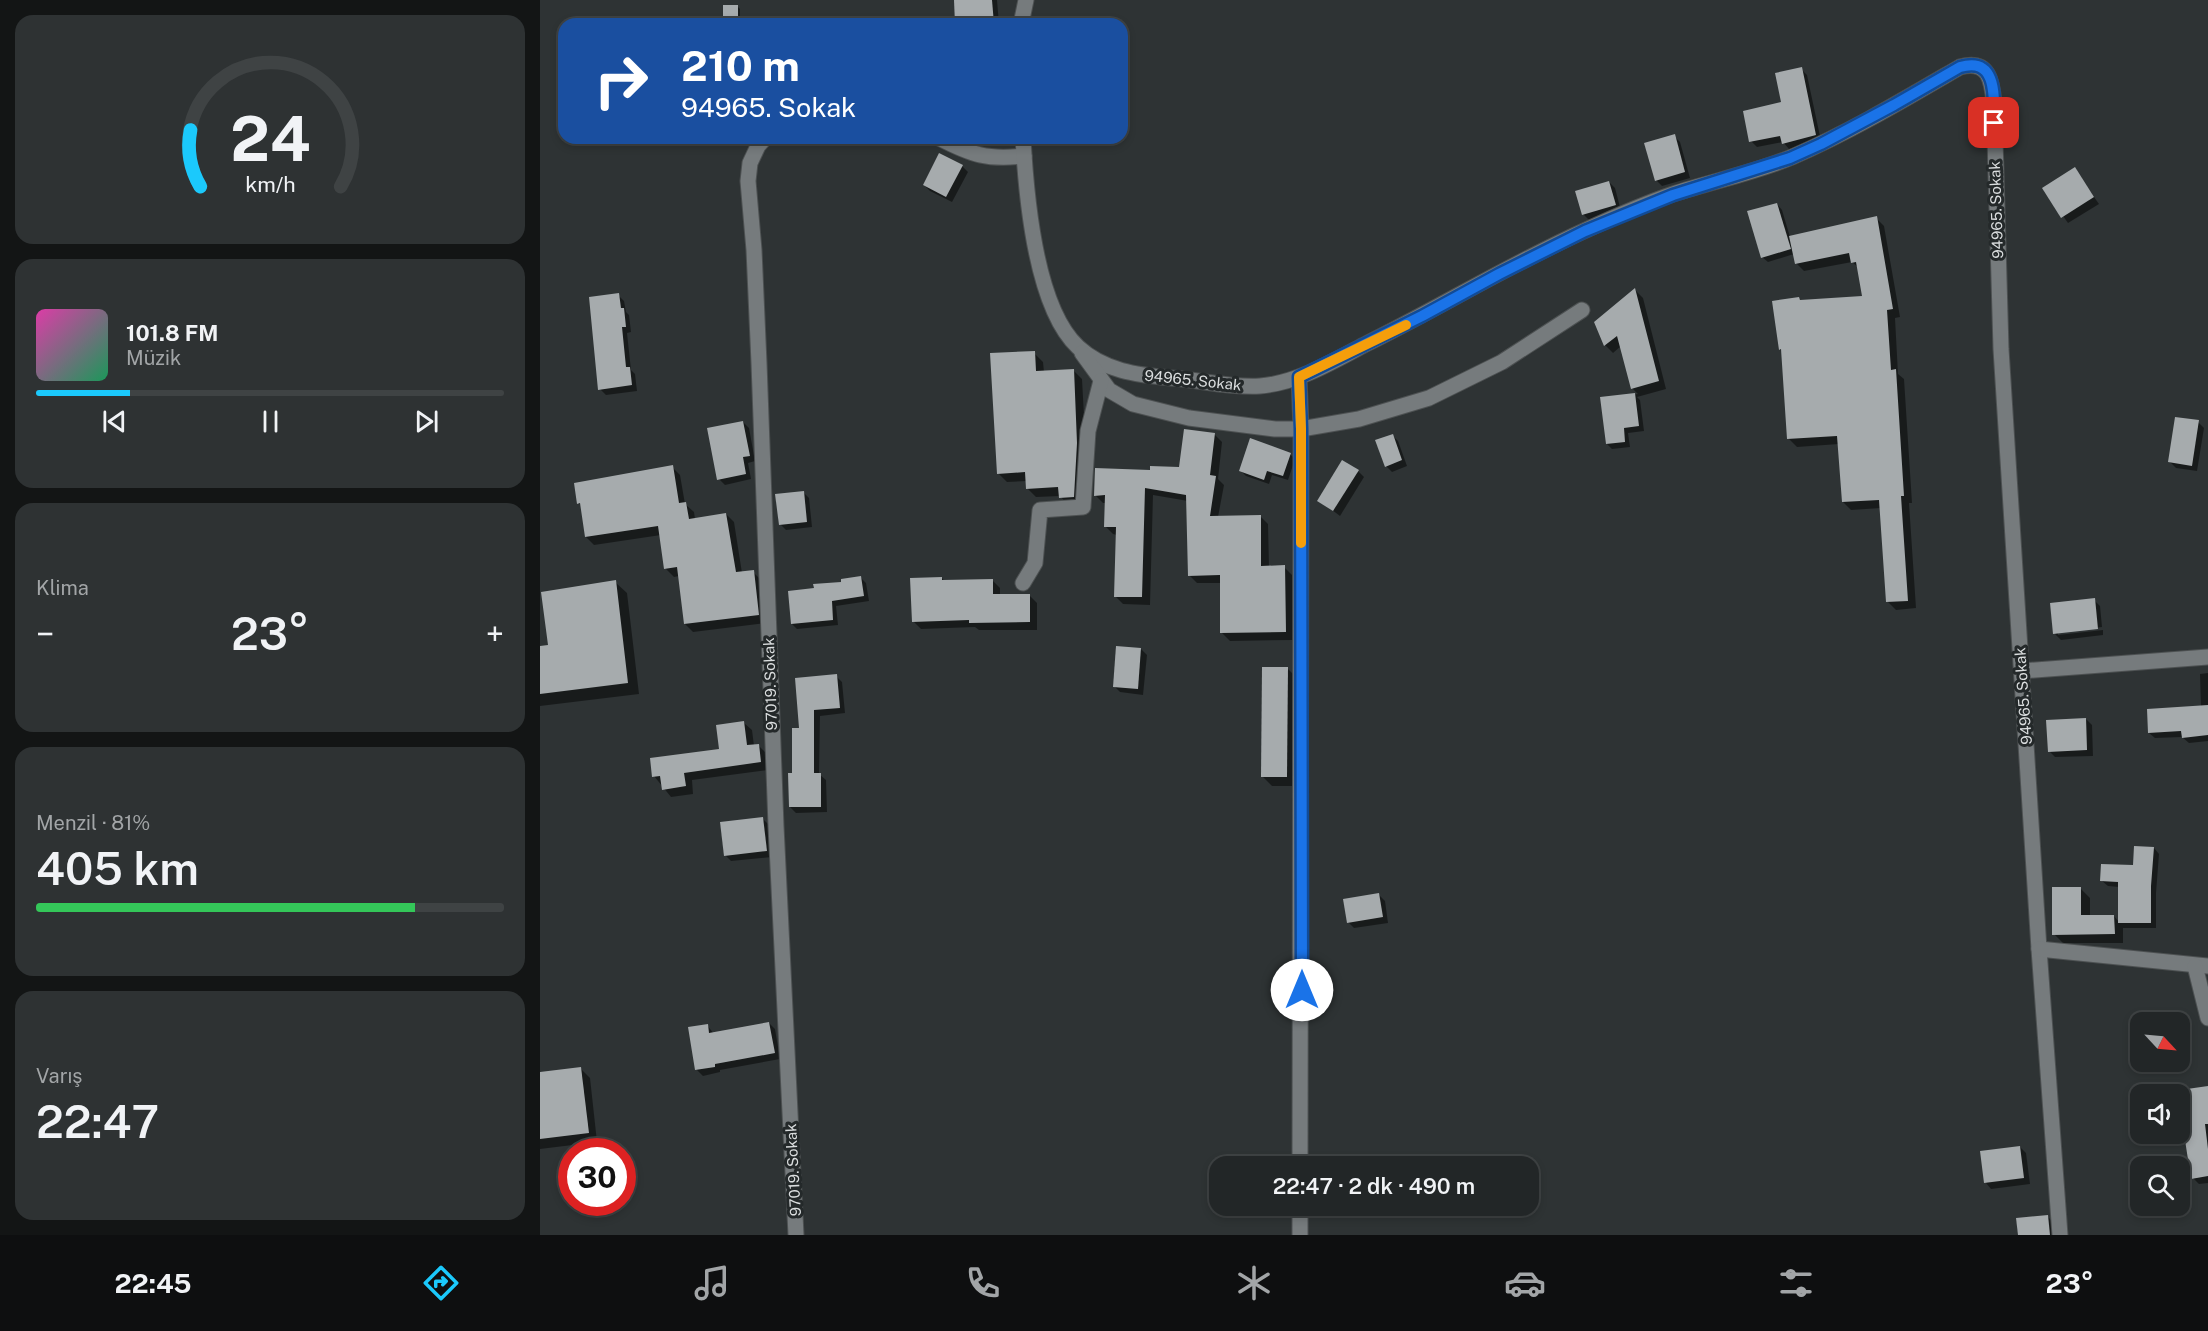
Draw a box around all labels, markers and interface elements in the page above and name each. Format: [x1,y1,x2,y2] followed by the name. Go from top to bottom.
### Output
[681,41,800,90] text: 210 m
[582,42,660,120] icon: right
[681,91,856,123] text: 94965. Sokak
[1968,97,2019,148] pin
[230,102,310,175] text: 24
[1977,106,2010,139] icon: arrive
[1986,161,2006,259] street label: 94965. Sokak
[245,172,295,197] text: km/h
[126,320,218,346] text: 101.8 FM
[126,346,181,370] text: Müzik
[1144,366,1242,394] street label: 94965. Sokak
[98,405,131,438] icon: previous
[254,405,287,438] icon: pause
[410,405,443,438] icon: next
[36,576,89,600] text: Klima
[231,607,309,660] text: 23°
[36,615,54,653] text: −
[486,615,504,653] text: +
[760,637,780,731] street label: 97019. Sokak
[2011,647,2035,745] street label: 94965. Sokak
[36,811,150,835] text: Menzil · 81%
[36,842,199,895] text: 405 km
[1270,958,1334,1022] position arrow
[2130,1012,2190,1072] north arrow
[2130,1012,2190,1216] map controls
[36,1064,82,1088] text: Varış
[2130,1084,2190,1144] button: sound
[36,1095,159,1148] text: 22:47
[782,1123,804,1217] street label: 97019. Sokak
[558,1138,636,1216] speed limit sign: 30
[2130,1156,2190,1216] button: search
[1273,1173,1475,1199] text: 22:47 · 2 dk · 490 m
[420,1262,462,1304] icon: directions
[691,1262,733,1304] icon: music
[962,1262,1004,1304] icon: phone
[1233,1262,1275,1304] icon: climate
[1504,1262,1546,1304] icon: car
[1775,1262,1817,1304] icon: filters
[114,1267,192,1299] text: 22:45
[2046,1267,2093,1299] text: 23°

